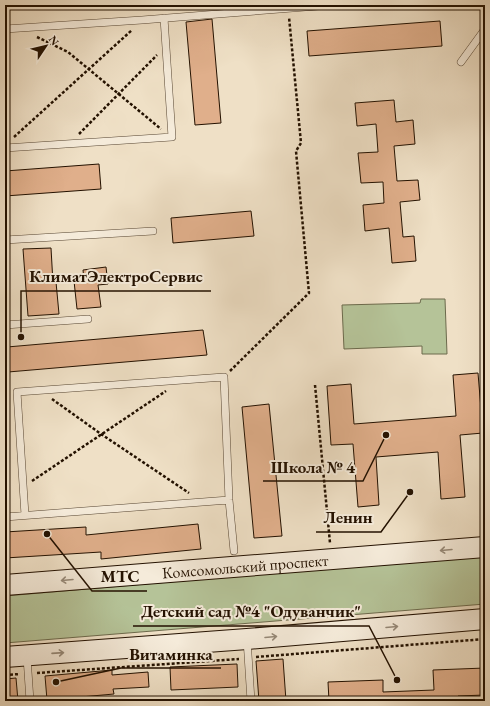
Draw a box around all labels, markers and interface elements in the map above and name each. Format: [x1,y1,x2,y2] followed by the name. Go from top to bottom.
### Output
[26,26,66,66] north arrow
[46,33,63,48] text: N
[21,262,211,291] callout: КлиматЭлектроСервис
[29,265,203,287] text: КлиматЭлектроСервис
[263,452,363,481] callout: Школа № 4
[271,456,356,478] text: Школа № 4
[316,503,381,532] callout: Ленин
[323,506,373,528] text: Ленин
[440,546,453,553] one-way arrow
[161,549,330,583] street label: Комсомольский проспект
[92,562,147,591] callout: МТС
[100,565,140,587] text: МТС
[61,576,74,583] one-way arrow
[133,597,369,626] callout: Детский сад №4 "Одуванчик"
[141,600,361,622] text: Детский сад №4 "Одуванчик"
[385,623,398,630] one-way arrow
[264,633,277,641] one-way arrow
[121,639,221,668] callout: Витаминка
[129,643,213,665] text: Витаминка
[51,649,64,656] one-way arrow

